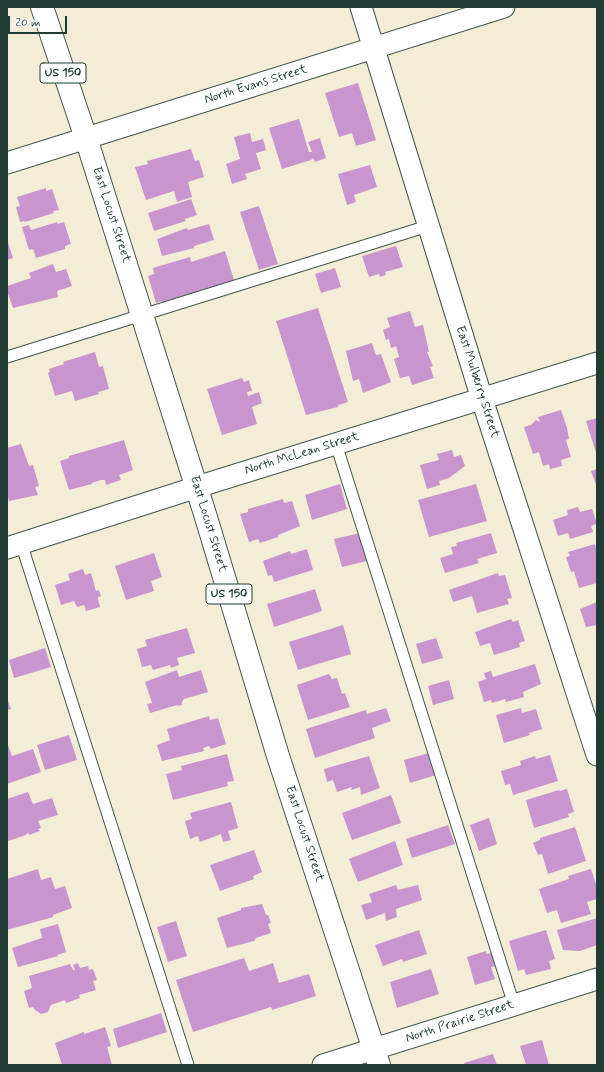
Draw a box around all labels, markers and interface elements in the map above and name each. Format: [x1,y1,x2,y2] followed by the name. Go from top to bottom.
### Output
[10,8,69,34] scale bar
[15,15,41,31] text: 20 m
[203,62,309,108] street label: North Evans Street
[40,63,86,83] road number: US 150
[88,165,134,265] street label: East Locust Street
[451,324,503,440] street label: East Mulberry Street
[243,429,361,479] street label: North McLean Street
[186,474,230,574] street label: East Locust Street
[206,584,252,604] road number: US 150
[281,784,327,884] street label: East Locust Street
[404,997,516,1047] street label: North Prairie Street

